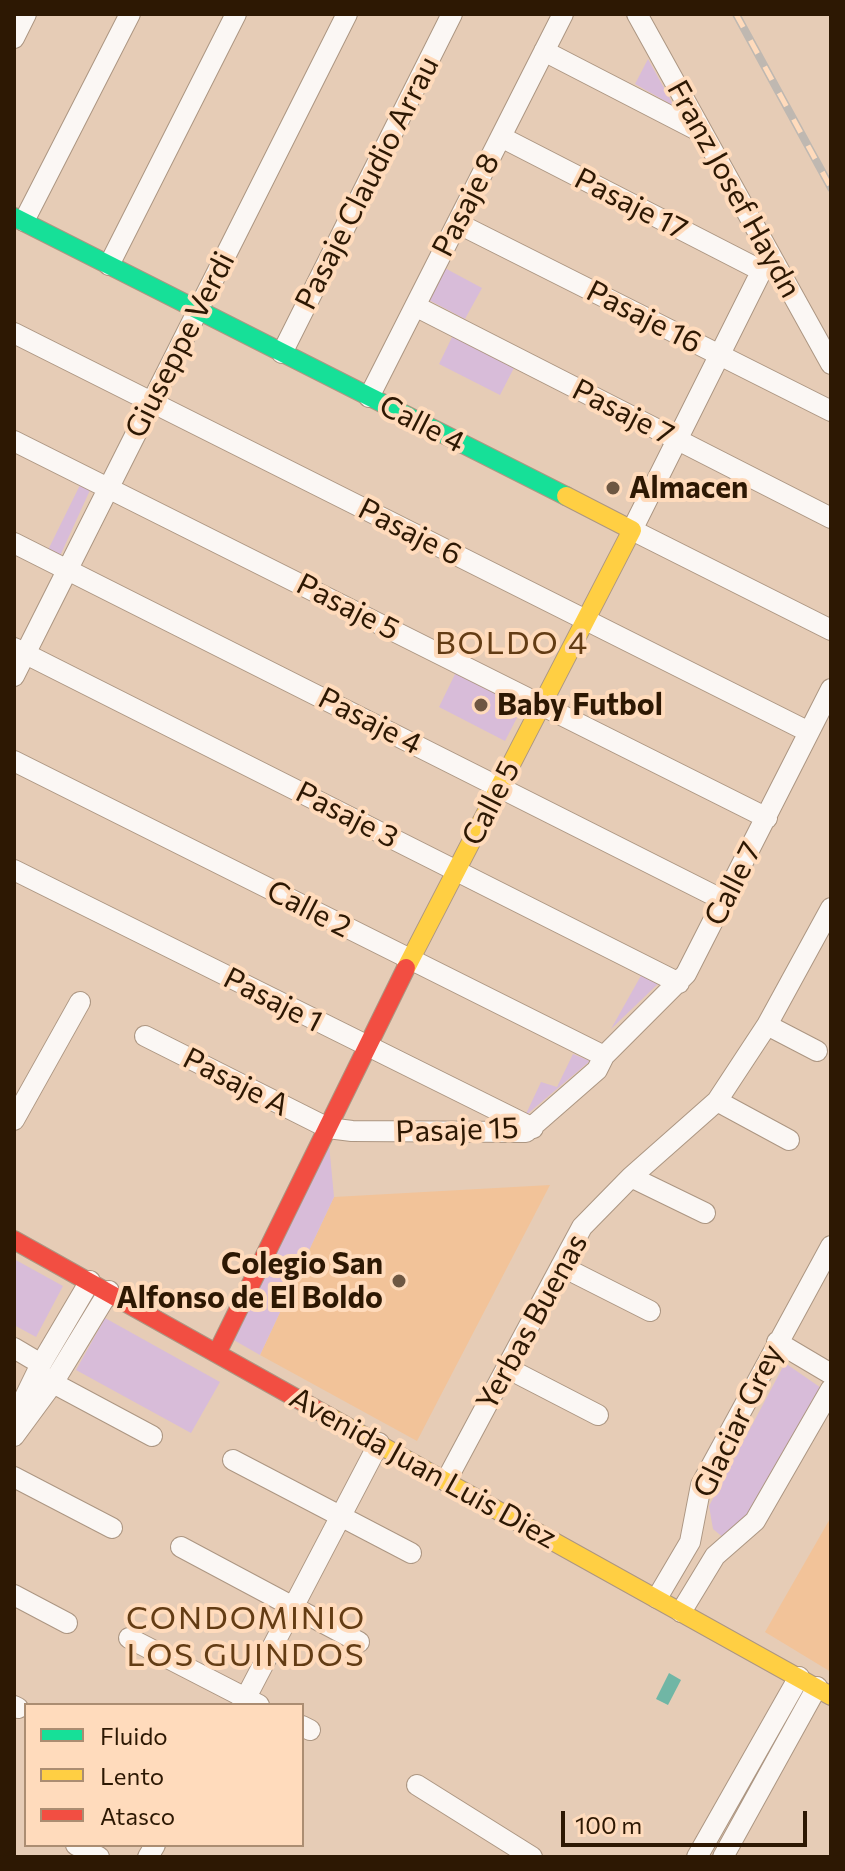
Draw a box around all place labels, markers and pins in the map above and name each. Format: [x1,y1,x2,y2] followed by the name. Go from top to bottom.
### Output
[629,470,748,506] place label: Almacen
[604,479,622,497] marker: Almacen
[497,687,663,723] place label: Baby Futbol
[472,696,490,714] marker: Baby Futbol
[116,1246,383,1316] place label: Colegio San Alfonso de El Boldo
[390,1272,408,1290] marker: Colegio San Alfonso de El Boldo

